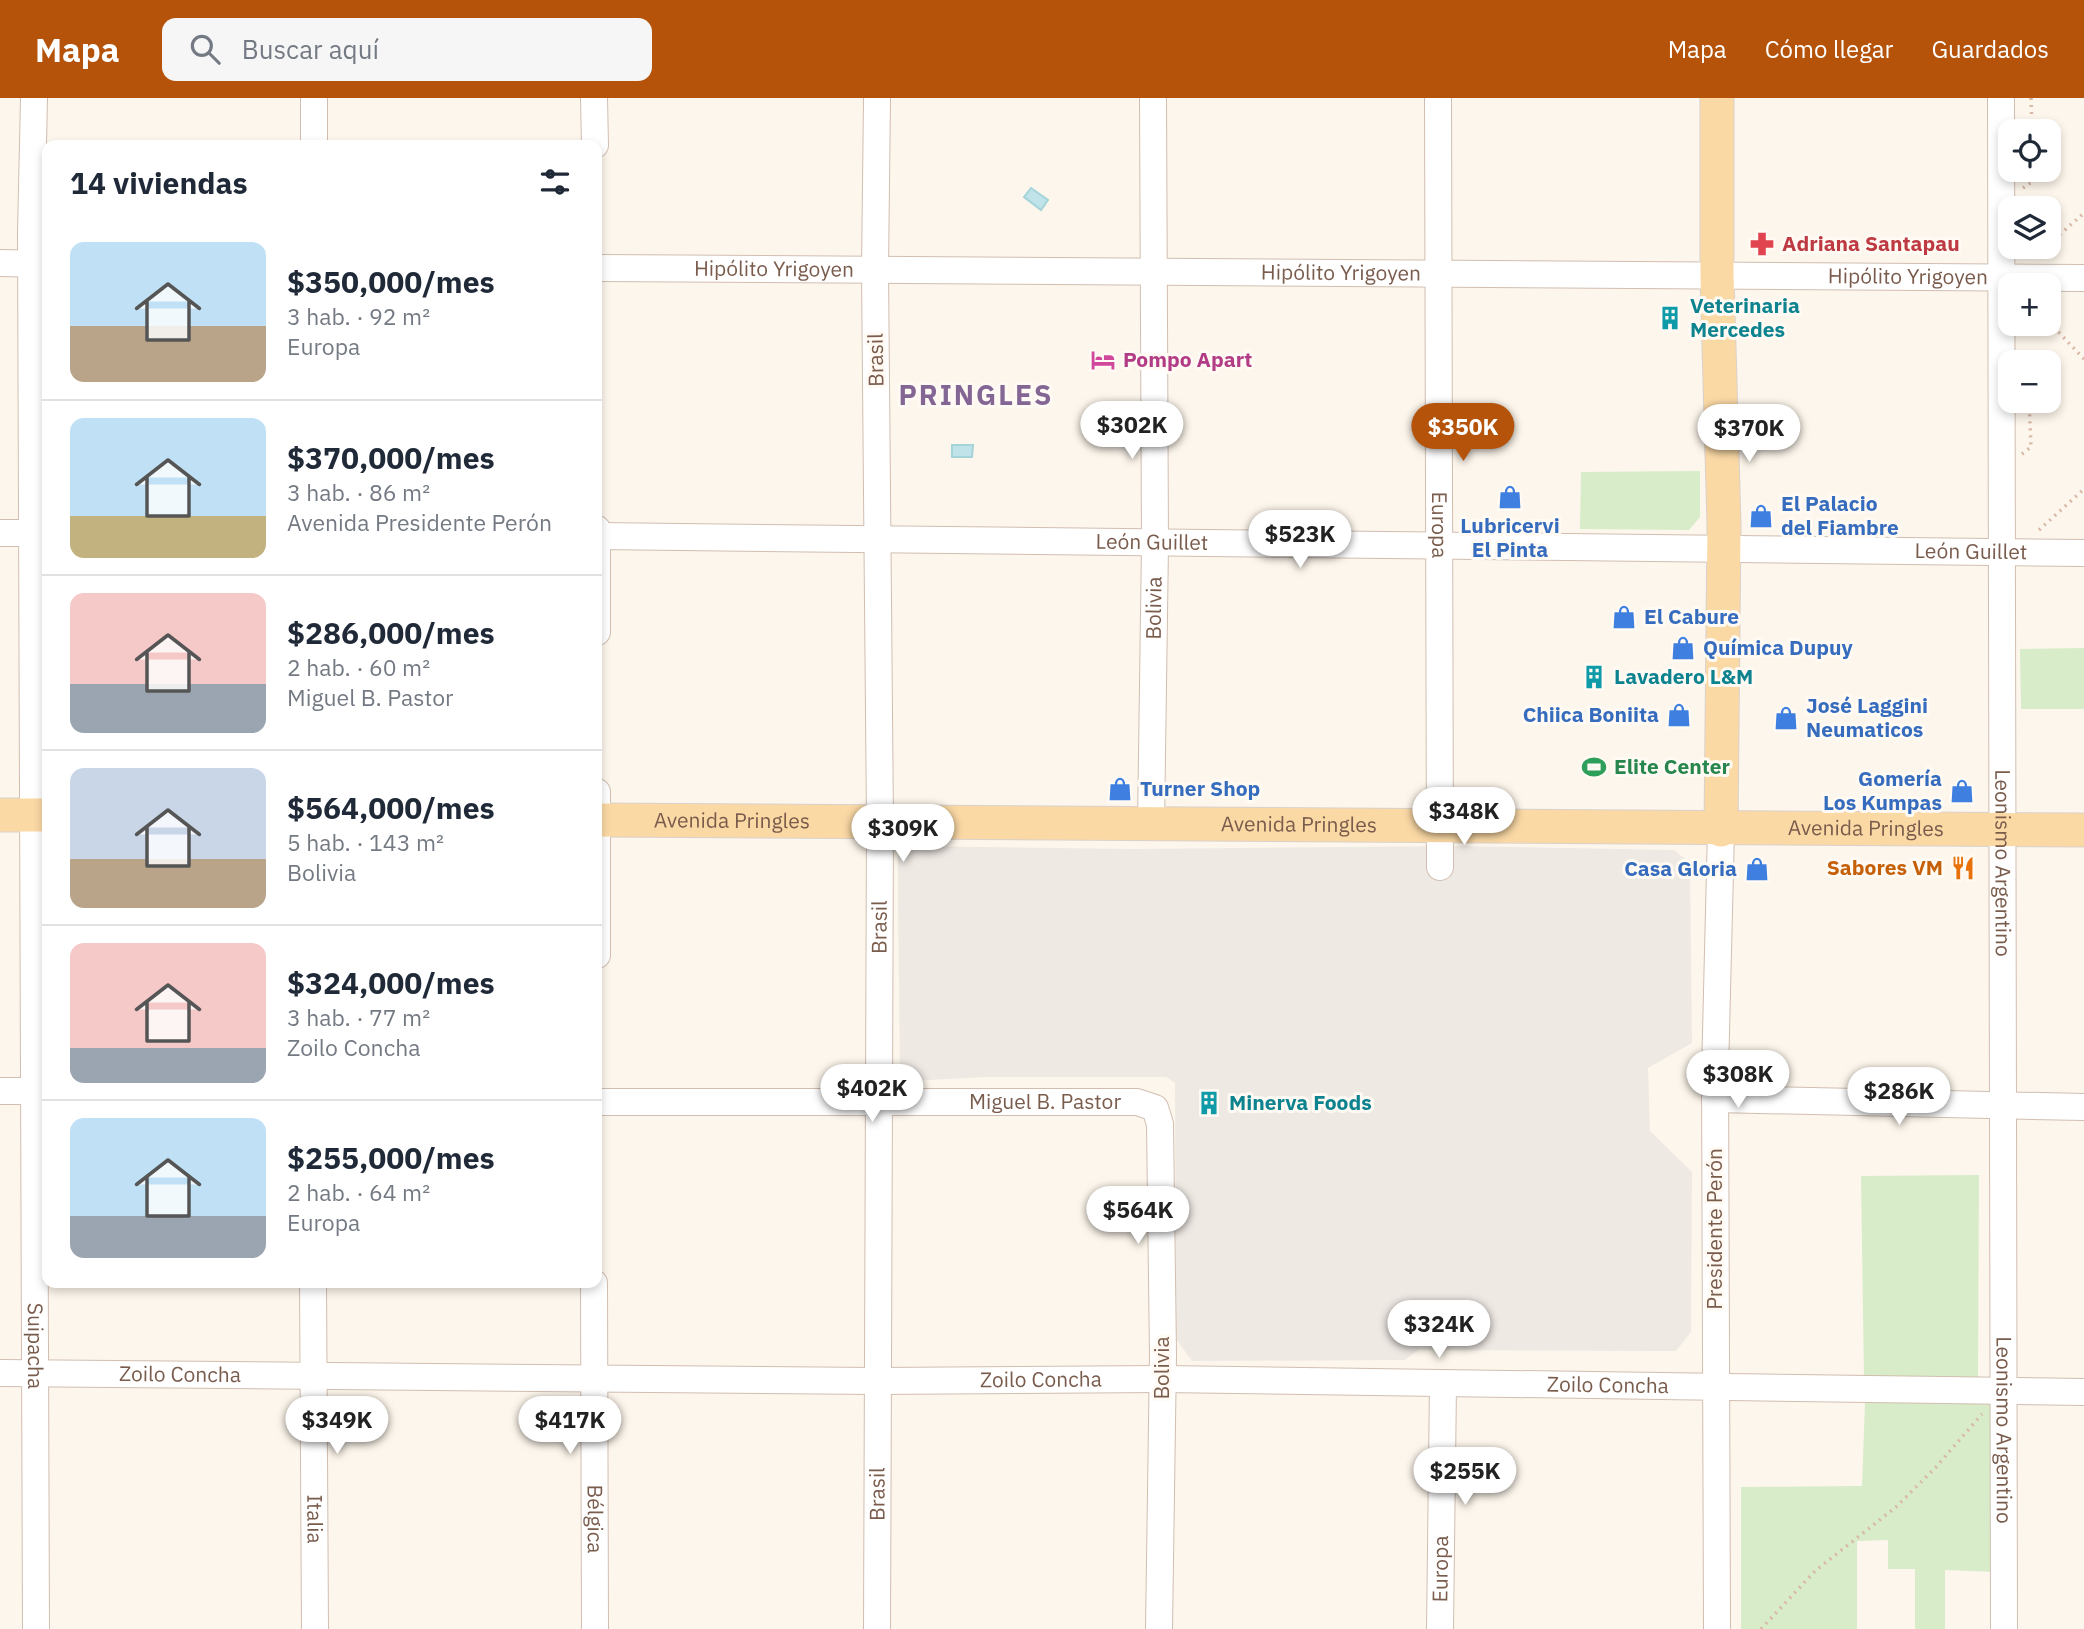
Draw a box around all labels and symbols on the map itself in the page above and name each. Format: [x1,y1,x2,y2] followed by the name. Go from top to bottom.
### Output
[1782,229,1960,257] place label: Adriana Santapau
[1748,230,1776,258] pharmacy icon: Adriana Santapau
[694,254,854,283] street label: Hipólito Yrigoyen
[1261,257,1421,287] street label: Hipólito Yrigoyen
[1828,261,1988,290] street label: Hipólito Yrigoyen
[1690,291,1800,343] place label: Veterinaria Mercedes
[1656,304,1684,332] building icon: Veterinaria Mercedes
[861,333,889,387] street label: Brasil
[1123,345,1252,373] place label: Pompo Apart
[1089,346,1117,374] hotel icon: Pompo Apart
[898,376,1054,413] district label: PRINGLES
[1083,402,1181,461] pin: $302K
[1414,404,1512,463] pin: $350K
[1700,404,1798,464] pin: $370K
[1496,483,1524,511] shop icon: Lubricervi El Pinta
[1781,489,1899,541] place label: El Palacio del Fiambre
[1426,491,1454,559] street label: Europa
[1747,502,1775,530] shop icon: El Palacio del Fiambre
[1251,510,1349,570] pin: $523K
[1460,511,1560,563] place label: Lubricervi El Pinta
[1096,527,1208,556] street label: León Guillet
[1914,536,2027,565] street label: León Guillet
[1139,576,1168,640] street label: Bolivia
[1644,602,1739,630] place label: El Cabure
[1610,603,1638,631] shop icon: El Cabure
[1703,633,1853,661] place label: Química Dupuy
[1669,634,1697,662] shop icon: Química Dupuy
[1614,662,1753,690] place label: Lavadero L&M
[1580,663,1608,691] building icon: Lavadero L&M
[1806,691,1928,743] place label: José Laggini Neumaticos
[1523,700,1659,728] place label: Chiica Boniita
[1665,701,1693,729] shop icon: Chiica Boniita
[1772,704,1800,732] shop icon: José Laggini Neumaticos
[1614,752,1731,780] place label: Elite Center
[1580,753,1608,781] sports icon: Elite Center
[1823,764,1942,816] place label: Gomería Los Kumpas
[1989,769,2018,957] street label: Leonismo Argentino
[1140,774,1260,802] place label: Turner Shop
[1106,775,1134,803] shop icon: Turner Shop
[1948,777,1976,805] shop icon: Gomería Los Kumpas
[1415,788,1513,847] pin: $348K
[854,804,952,864] pin: $309K
[654,805,810,834] street label: Avenida Pringles
[1221,809,1377,838] street label: Avenida Pringles
[1788,813,1944,842] street label: Avenida Pringles
[1827,853,1943,881] place label: Sabores VM
[1624,854,1737,882] place label: Casa Gloria
[1949,854,1977,882] restaurant icon: Sabores VM
[1743,855,1771,883] shop icon: Casa Gloria
[865,900,893,954] street label: Brasil
[1689,1051,1787,1110] pin: $308K
[823,1065,921,1124] pin: $402K
[1850,1068,1948,1127] pin: $286K
[969,1087,1121,1115] street label: Miguel B. Pastor
[1229,1088,1372,1116] place label: Minerva Foods
[1195,1089,1223,1117] building icon: Minerva Foods
[1700,1148,1728,1310] street label: Presidente Perón
[1089,1186,1187,1246] pin: $564K
[1390,1300,1488,1360] pin: $324K
[22,1303,50,1389] street label: Suipacha
[1147,1336,1175,1400] street label: Bolivia
[1990,1336,2019,1524] street label: Leonismo Argentino
[119,1359,241,1388] street label: Zoilo Concha
[980,1364,1102,1393] street label: Zoilo Concha
[1547,1369,1669,1399] street label: Zoilo Concha
[288,1396,386,1456] pin: $349K
[521,1396,619,1456] pin: $417K
[1416,1448,1514,1507] pin: $255K
[862,1467,891,1521] street label: Brasil
[582,1484,610,1554] street label: Bélgica
[301,1494,330,1544] street label: Italia
[1425,1535,1454,1603] street label: Europa

